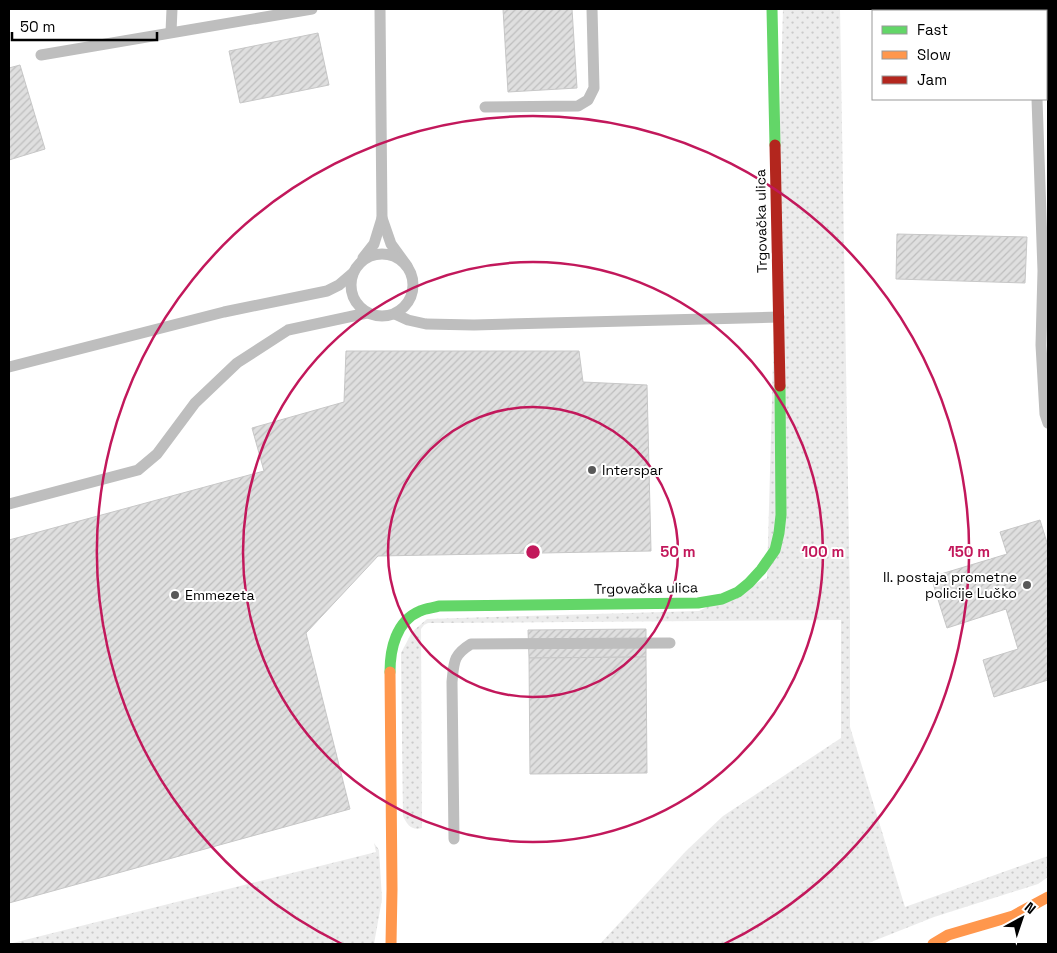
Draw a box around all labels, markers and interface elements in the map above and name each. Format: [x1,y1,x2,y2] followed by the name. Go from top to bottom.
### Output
[12,10,158,42] scale bar
[872,10,1047,100] legend
[20,17,55,36] text: 50 m
[917,20,948,39] text: Fast
[917,45,951,64] text: Slow
[917,70,947,89] text: Jam
[751,169,771,273] street label: Trgovačka ulica
[602,461,663,479] place label: Interspar
[586,464,598,476] marker: Interspar
[660,542,696,561] text: 50 m
[802,542,844,561] text: 100 m
[948,542,990,561] text: 150 m
[524,543,542,561] centre of rings
[883,568,1017,602] place label: II. postaja prometne policije Lučko
[594,578,698,598] street label: Trgovačka ulica
[1021,579,1033,591] marker: II. postaja prometne policije Lučko
[185,586,255,604] place label: Emmezeta
[169,589,181,601] marker: Emmezeta
[997,893,1047,943] north arrow
[1021,898,1040,918] text: N

